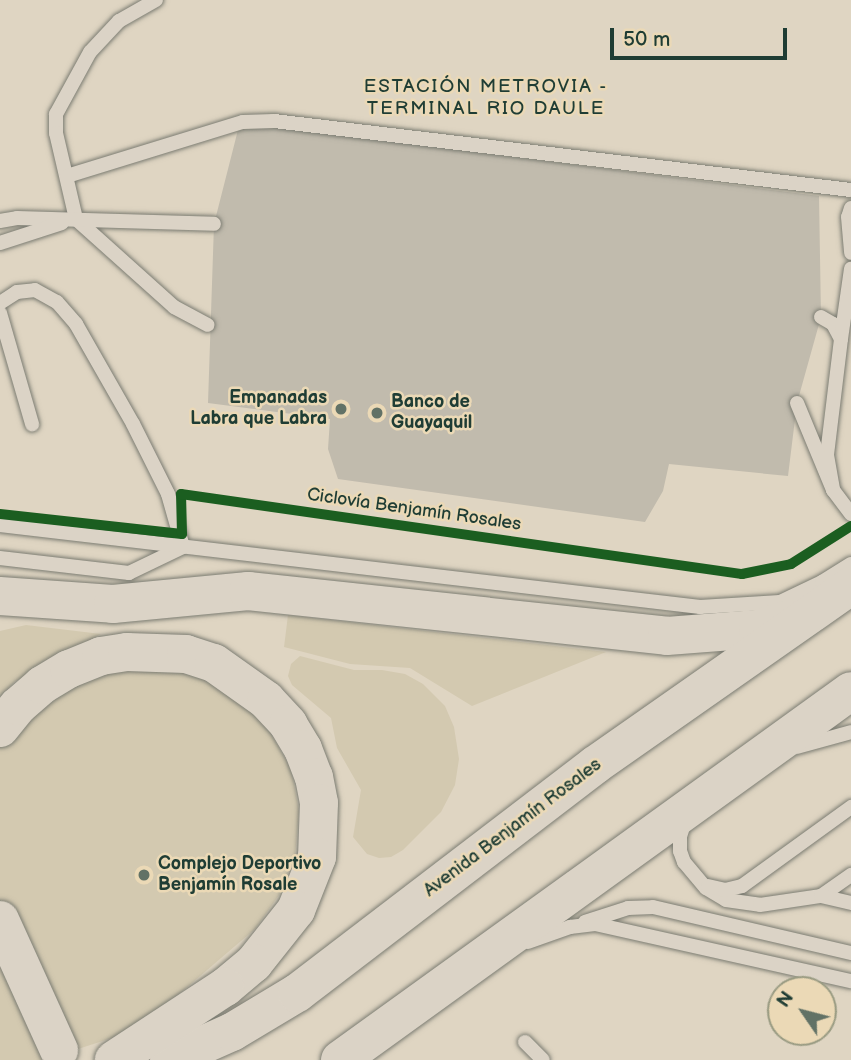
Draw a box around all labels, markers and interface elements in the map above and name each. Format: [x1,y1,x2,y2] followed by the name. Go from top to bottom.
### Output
[613,14,790,58] scale bar
[623,27,670,52] text: 50 m
[366,76,606,120] district label: ESTACIÓN METROVIA - TERMINAL RIO DAULE
[190,388,327,430] place label: Empanadas Labra que Labra
[391,392,472,434] place label: Banco de Guayaquil
[333,401,349,417] marker: Empanadas Labra que Labra
[369,405,385,421] marker: Banco de Guayaquil
[306,484,522,536] street label: Ciclovía Benjamín Rosales
[420,754,606,902] street label: Avenida Benjamín Rosales
[158,854,321,896] place label: Complejo Deportivo Benjamín Rosale
[136,867,152,883] marker: Complejo Deportivo Benjamín Rosale
[767,976,837,1046] north arrow
[773,987,800,1012] text: N

